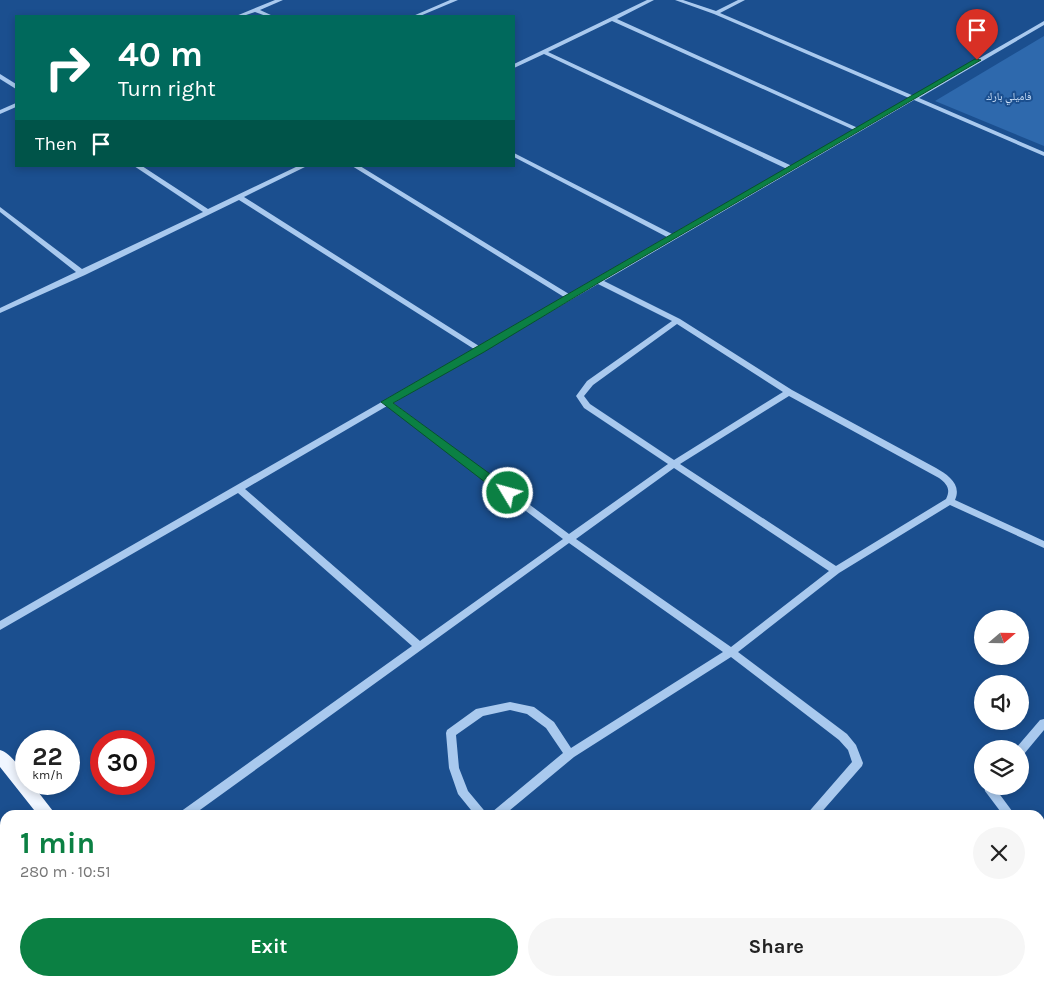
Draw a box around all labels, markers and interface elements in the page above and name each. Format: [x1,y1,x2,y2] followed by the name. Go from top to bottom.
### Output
[956,9,998,60] pin
[963,16,991,44] icon: arrive
[118,34,203,75] text: 40 m
[35,35,100,100] icon: right
[118,76,216,102] text: Turn right
[986,90,1032,105] park label: فاميلي بارك
[87,130,115,158] icon: arrive
[35,133,77,155] text: Then
[481,466,533,518] position arrow
[974,610,1029,665] north arrow
[974,610,1029,795] map controls
[974,675,1029,730] button: sound
[90,730,155,795] speed limit sign: 30
[974,740,1029,795] button: layers
[32,742,63,771] text: 22
[32,768,63,782] text: km/h
[20,825,95,861] text: 1 min
[973,827,1025,879] button: close
[20,862,111,881] text: 280 m · 10:51
[20,918,518,976] button: Exit
[528,918,1025,976] button: Share

